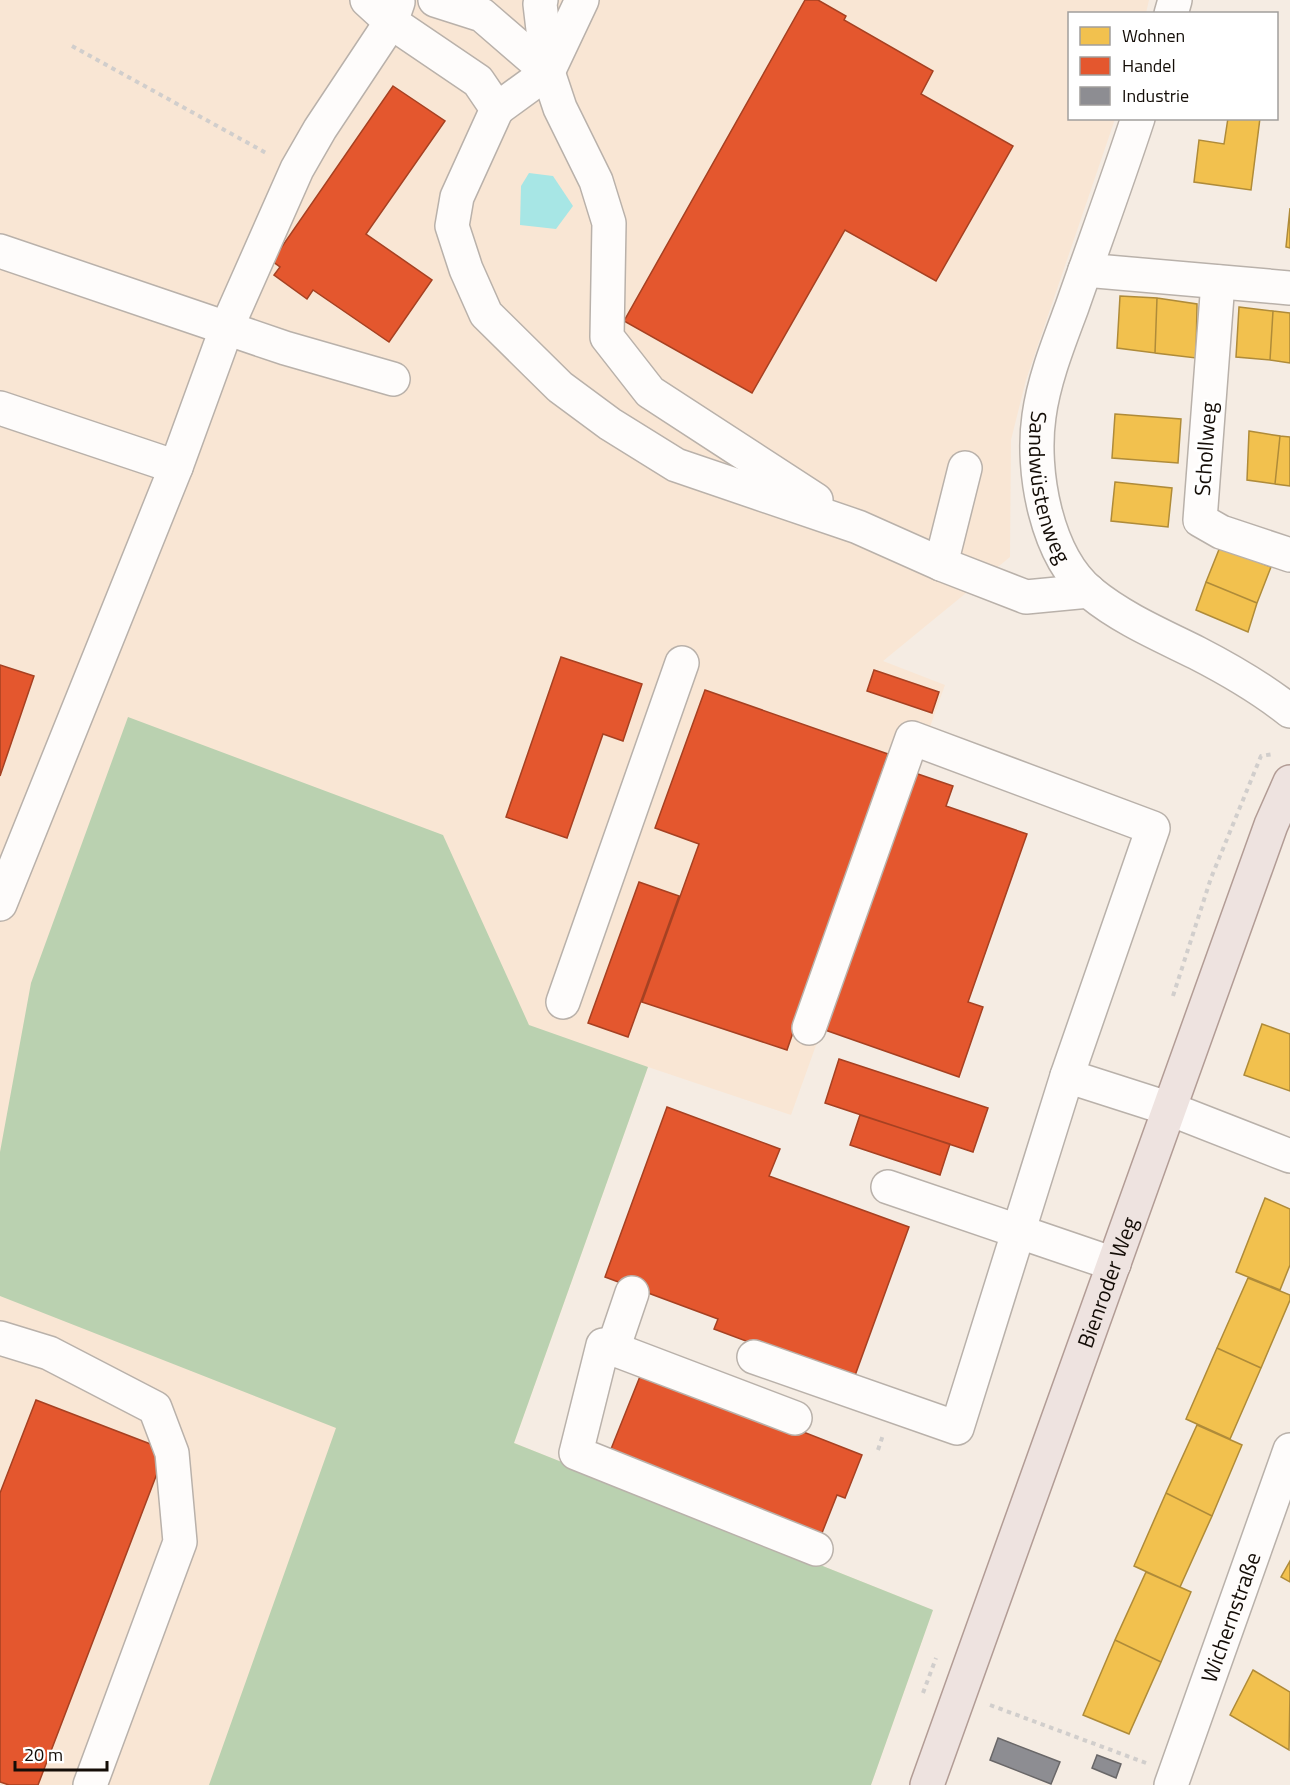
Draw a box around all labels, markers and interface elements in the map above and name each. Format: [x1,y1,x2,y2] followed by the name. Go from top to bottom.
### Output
[1068,12,1278,120] legend
[1122,22,1185,49] text: Wohnen
[1122,52,1176,79] text: Handel
[1122,82,1189,109] text: Industrie
[1185,401,1225,497] street label: Schollweg
[1020,409,1080,569] street label: Sandwüstenweg
[1068,1212,1146,1353] street label: Bienroder Weg
[1192,1547,1269,1687] street label: Wichernstraße
[15,1734,106,1772] scale bar
[24,1741,63,1768] text: 20 m

